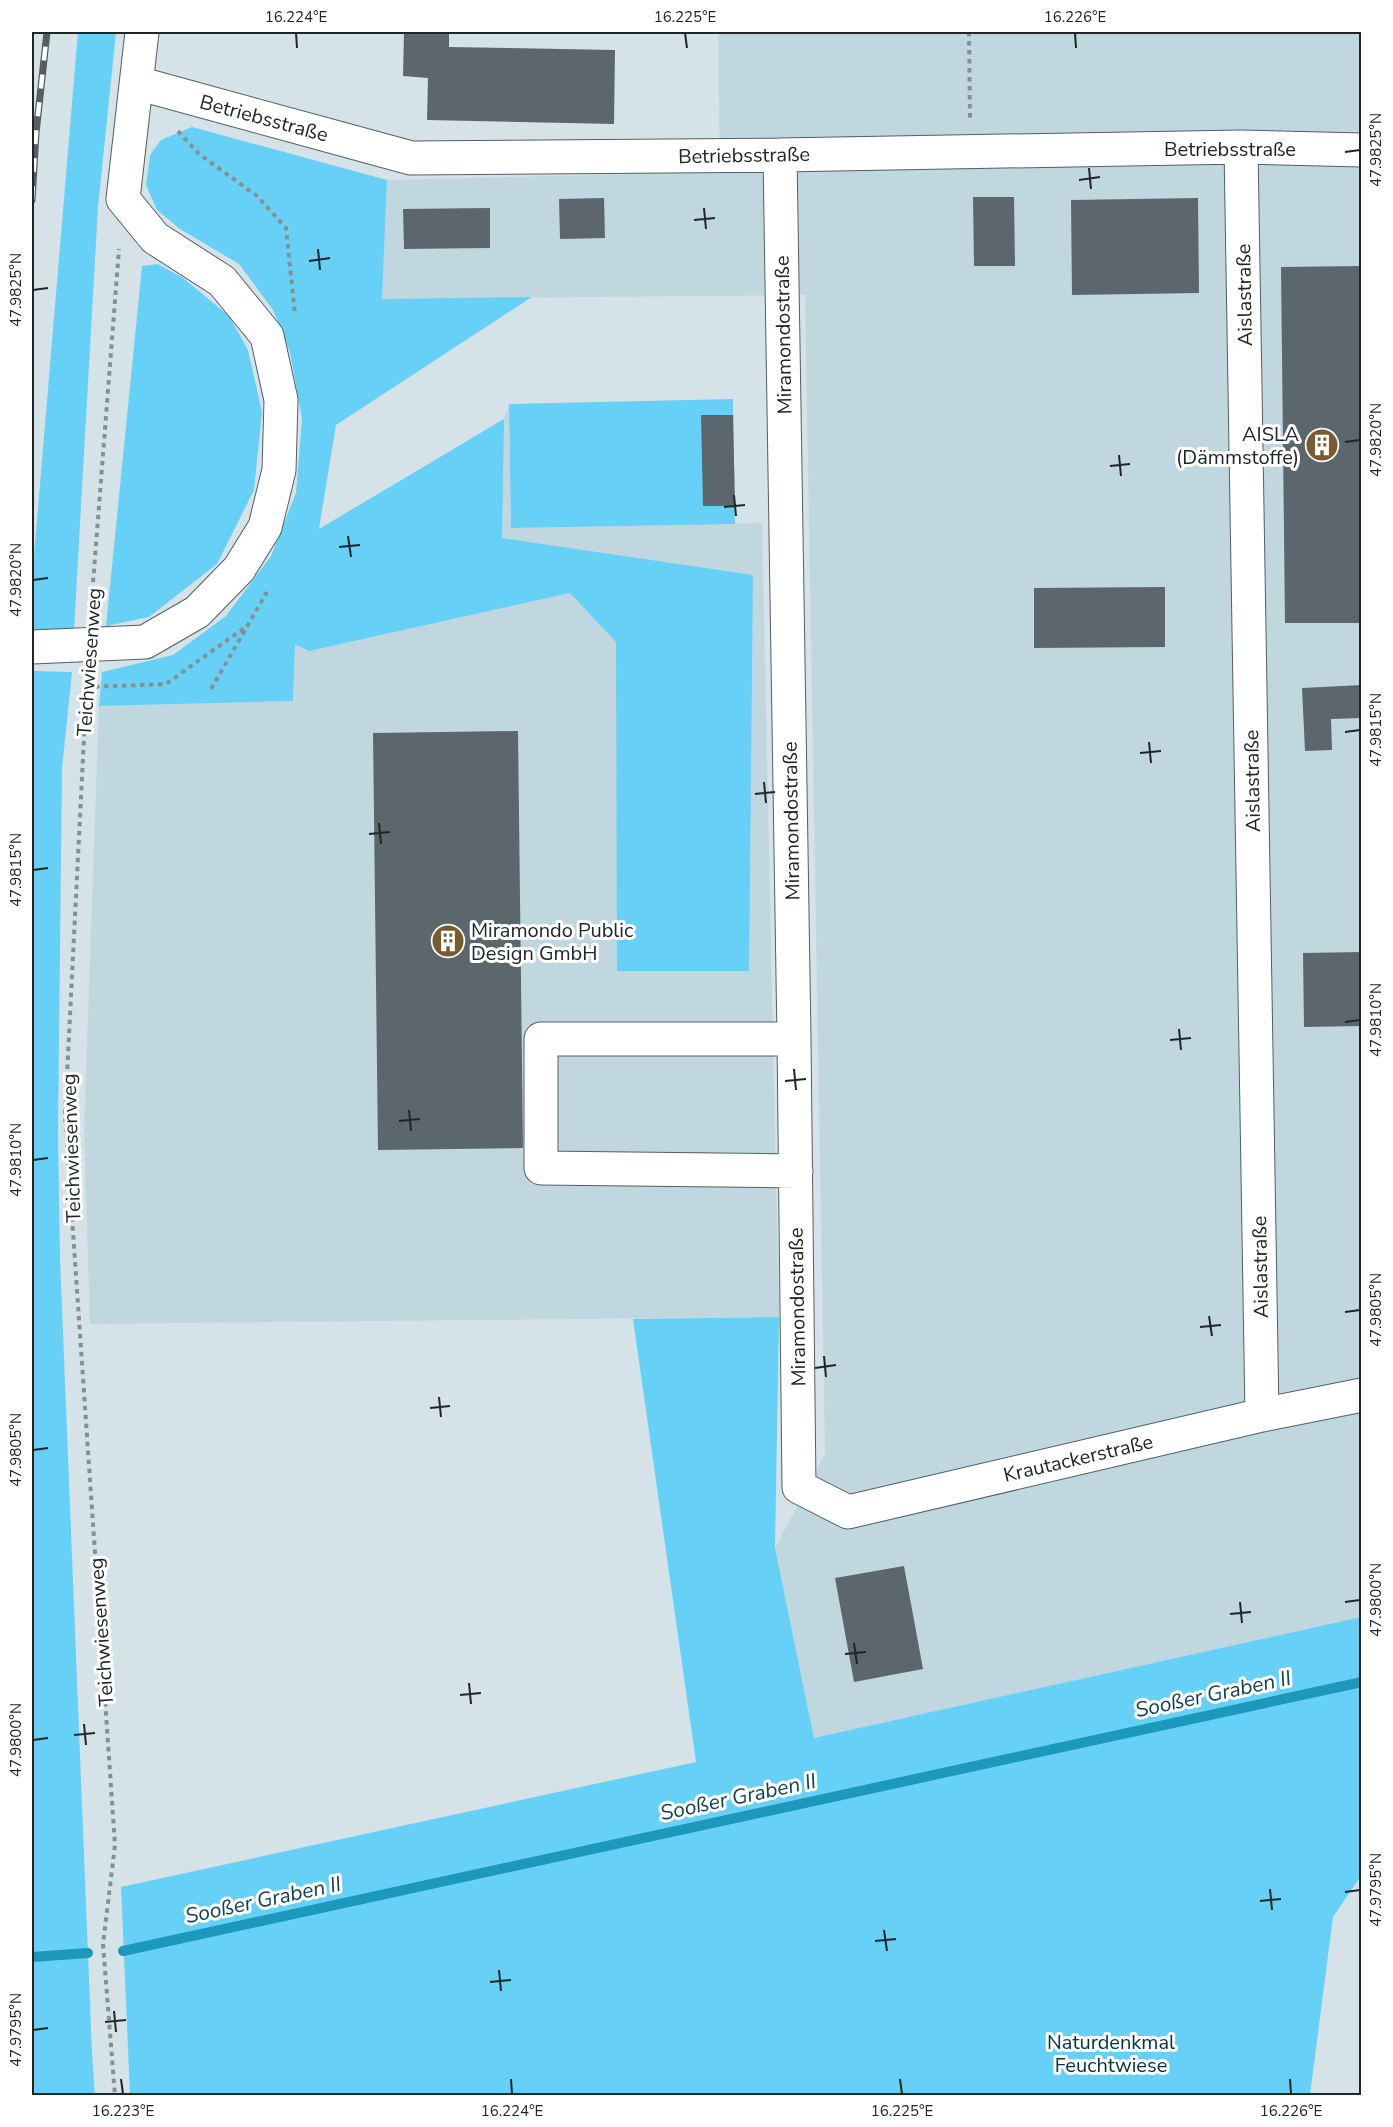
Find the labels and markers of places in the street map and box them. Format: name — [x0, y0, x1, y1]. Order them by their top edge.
place label: AISLA (Dämmstoffe) — [1176, 421, 1299, 471]
building icon: AISLA (Dämmstoffe) — [1304, 427, 1340, 463]
place label: Miramondo Public Design GmbH — [471, 917, 633, 967]
building icon: Miramondo Public Design GmbH — [430, 923, 466, 959]

